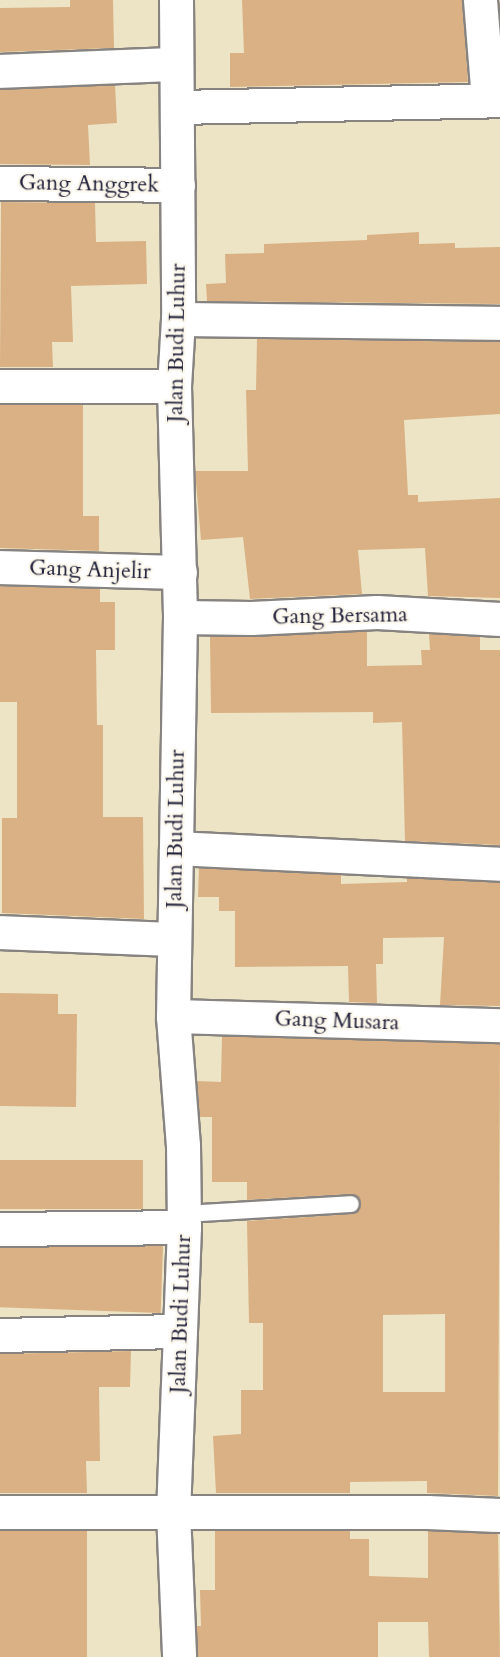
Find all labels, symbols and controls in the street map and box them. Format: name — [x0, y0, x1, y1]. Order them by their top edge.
street label: Gang Anggrek — [19, 170, 159, 198]
street label: Jalan Budi Luhur — [162, 263, 192, 423]
street label: Gang Anjelir — [29, 555, 151, 585]
street label: Gang Bersama — [272, 602, 408, 630]
street label: Jalan Budi Luhur — [161, 749, 191, 909]
street label: Gang Musara — [274, 1006, 400, 1036]
street label: Jalan Budi Luhur — [165, 1234, 197, 1394]

